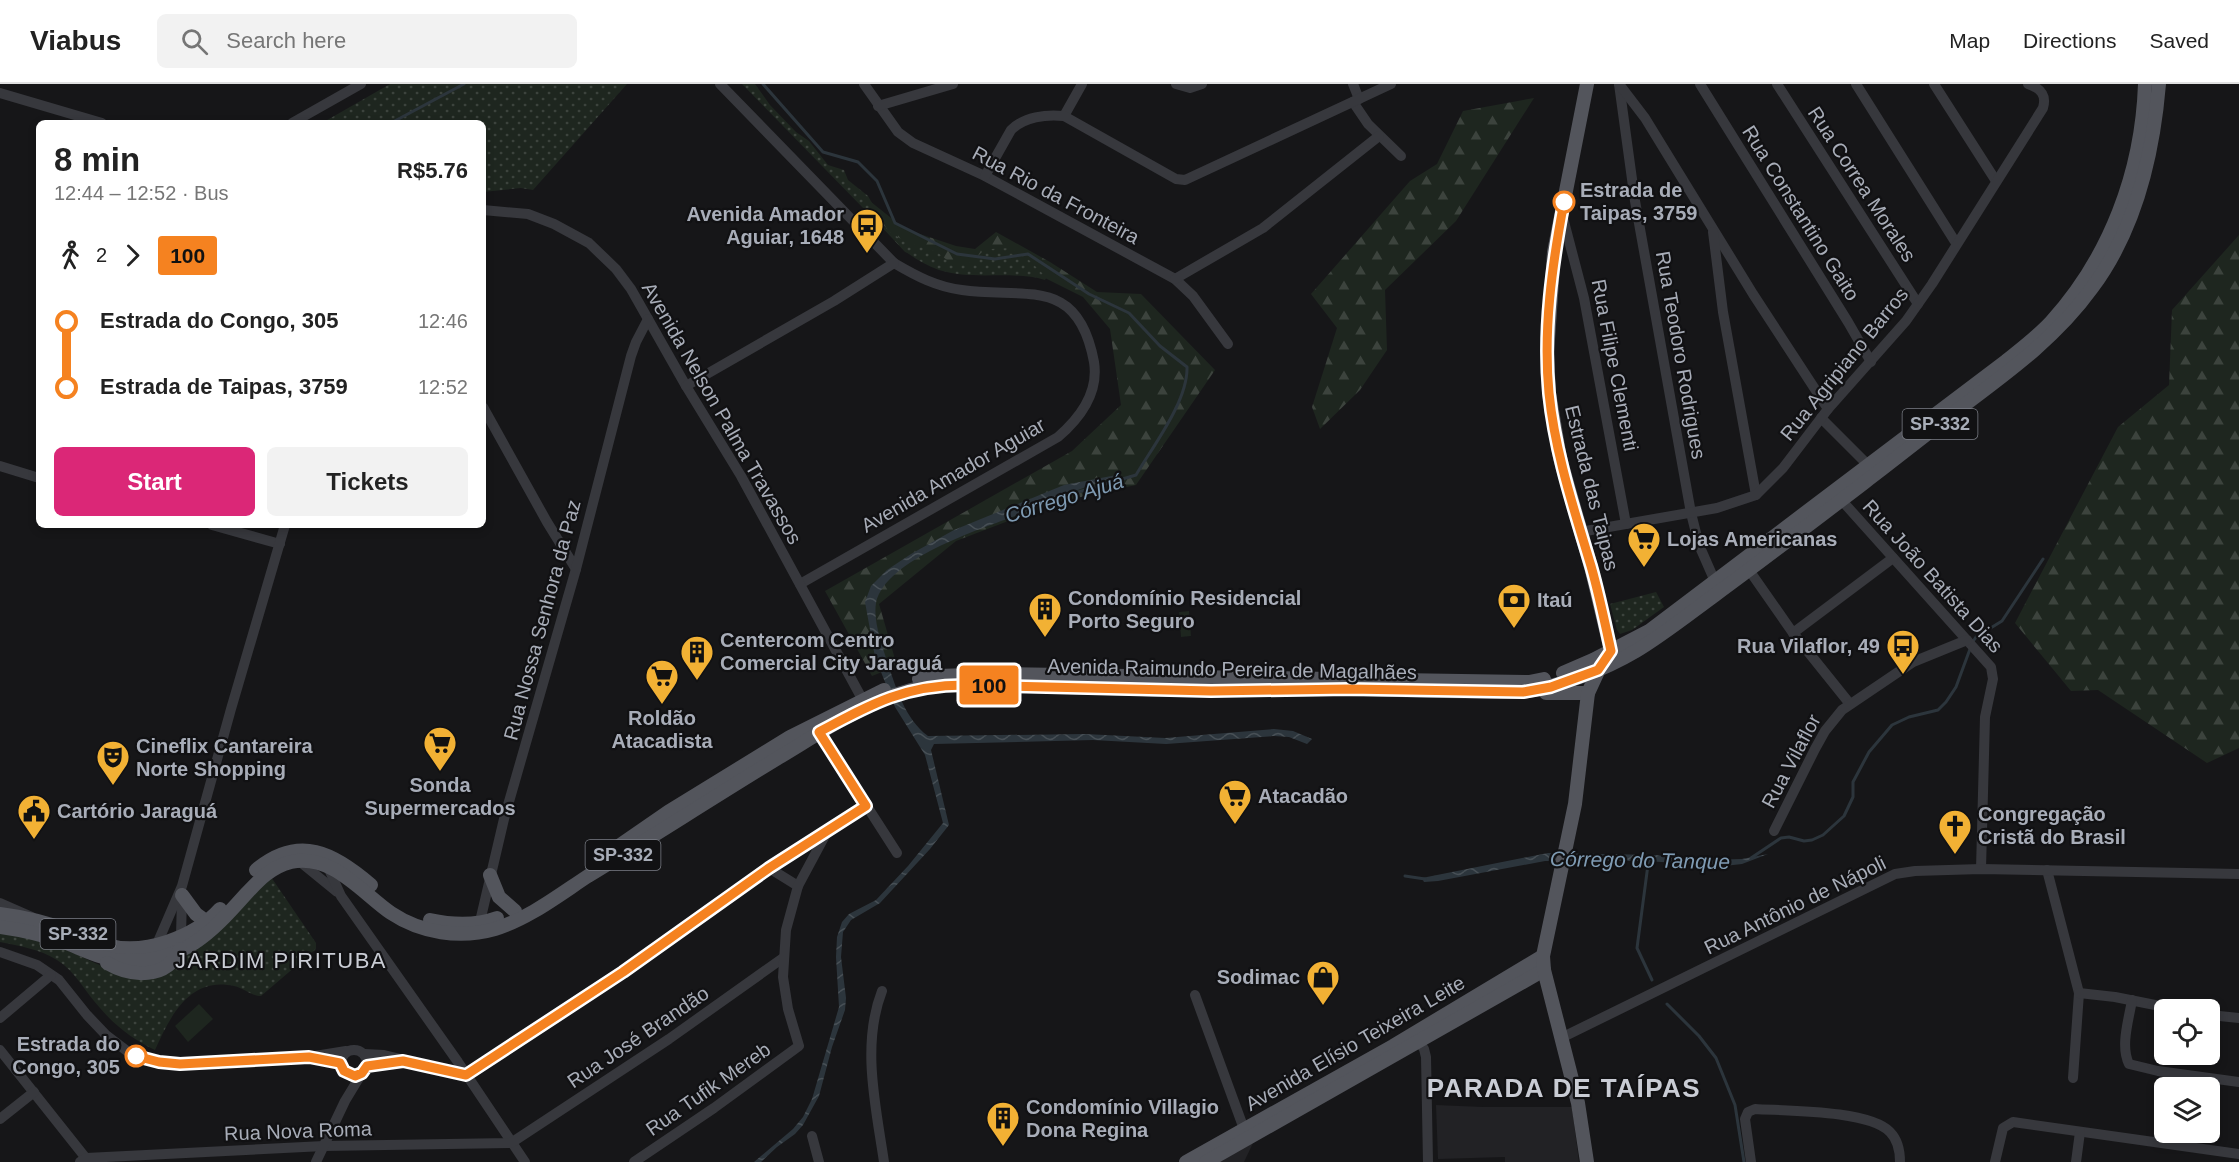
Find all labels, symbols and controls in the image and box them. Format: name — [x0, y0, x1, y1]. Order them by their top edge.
search box — [157, 14, 577, 68]
text: Viabus — [30, 25, 121, 56]
icon: search — [178, 25, 211, 58]
text: Search here — [226, 28, 346, 53]
text: Map — [1949, 29, 1990, 52]
text: Directions — [2023, 29, 2116, 52]
text: Saved — [2149, 29, 2209, 52]
street label: Rua Correa Morales — [1804, 102, 1920, 266]
street label: Rua Constantino Gaito — [1738, 121, 1864, 305]
text: 8 min — [54, 141, 140, 178]
street label: Rua Rio da Fronteira — [969, 142, 1144, 249]
text: R$5.76 — [397, 158, 468, 183]
place label: Estrada de Taipas, 3759 — [1580, 179, 1697, 224]
text: 12:44 – 12:52 · Bus — [54, 182, 229, 204]
marker: Estrada de Taipas, 3759 — [1553, 191, 1575, 213]
place label: Avenida Amador Aguiar, 1648 — [687, 203, 844, 248]
bus stop icon: Avenida Amador Aguiar, 1648 — [849, 207, 885, 254]
icon: walk — [54, 239, 87, 272]
icon: forward — [116, 239, 149, 272]
text: 2 — [96, 244, 107, 266]
text: 100 — [170, 244, 205, 267]
street label: Rua Teodoro Rodrigues — [1652, 249, 1710, 461]
street label: Rua Filipe Clementi — [1588, 277, 1642, 453]
street label: Avenida Nelson Palma Travassos — [638, 278, 806, 548]
street label: Rua Agripiano Barros — [1776, 283, 1912, 445]
text: Estrada do Congo, 305 — [100, 308, 338, 333]
text: 12:46 — [418, 310, 468, 332]
text: Estrada de Taipas, 3759 — [100, 374, 348, 399]
text: 12:52 — [418, 376, 468, 398]
street label: Estrada das Taipas — [1561, 403, 1623, 573]
road number: SP-332 — [1902, 409, 1978, 439]
street label: Avenida Amador Aguiar — [857, 413, 1049, 537]
button: Start — [54, 447, 255, 516]
button: Tickets — [267, 447, 468, 516]
water label: Córrego Ajuá — [1002, 469, 1126, 527]
street label: Rua João Batista Dias — [1859, 495, 2007, 657]
street label: Rua Nossa Senhora da Paz — [499, 497, 585, 743]
supermarket icon: Lojas Americanas — [1626, 521, 1662, 568]
place label: Lojas Americanas — [1667, 528, 1837, 550]
bank icon: Itaú — [1496, 582, 1532, 629]
place label: Condomínio Residencial Porto Seguro — [1068, 587, 1301, 632]
place label: Itaú — [1537, 589, 1573, 611]
building icon: Condomínio Residencial Porto Seguro — [1027, 591, 1063, 638]
bus stop icon: Rua Vilaflor, 49 — [1885, 628, 1921, 675]
place label: Centercom Centro Comercial City Jaraguá — [720, 629, 943, 674]
building icon: Centercom Centro Comercial City Jaraguá — [679, 634, 715, 681]
place label: Rua Vilaflor, 49 — [1737, 635, 1880, 657]
street label: Avenida Raimundo Pereira de Magalhães — [1047, 655, 1417, 683]
supermarket icon: Roldão Atacadista — [644, 658, 680, 705]
line badge: 100 — [954, 666, 1024, 704]
text: 100 — [971, 674, 1007, 697]
place label: Roldão Atacadista — [611, 707, 713, 752]
street label: Rua Vilaflor — [1757, 710, 1825, 812]
supermarket icon: Sonda Supermercados — [422, 725, 458, 772]
place label: Cineflix Cantareira Norte Shopping — [136, 735, 314, 780]
theatre icon: Cineflix Cantareira Norte Shopping — [95, 739, 131, 786]
place label: Sonda Supermercados — [364, 774, 516, 819]
supermarket icon: Atacadão — [1217, 778, 1253, 825]
place label: Atacadão — [1258, 785, 1348, 807]
public building icon: Cartório Jaraguá — [16, 793, 52, 840]
place label: Cartório Jaraguá — [57, 800, 218, 822]
place label: Congregação Cristã do Brasil — [1978, 803, 2126, 848]
church icon: Congregação Cristã do Brasil — [1937, 808, 1973, 855]
road number: SP-332 — [586, 840, 660, 870]
water label: Córrego do Tanque — [1550, 847, 1730, 873]
street label: Rua Antônio de Nápoli — [1701, 851, 1889, 959]
road number: SP-332 — [40, 919, 116, 949]
district label: JARDIM PIRITUBA — [175, 948, 387, 973]
shop icon: Sodimac — [1305, 959, 1341, 1006]
place label: Sodimac — [1217, 966, 1300, 988]
street label: Avenida Elísio Teixeira Leite — [1241, 971, 1469, 1115]
street label: Rua José Brandão — [563, 982, 713, 1092]
map controls — [2154, 999, 2220, 1143]
button: locate — [2154, 999, 2220, 1065]
place label: Estrada do Congo, 305 — [12, 1033, 120, 1078]
street label: Rua Tufik Mereb — [642, 1038, 774, 1140]
marker: Estrada do Congo, 305 — [125, 1045, 147, 1067]
district label: PARADA DE TAÍPAS — [1427, 1073, 1701, 1103]
button: layers — [2154, 1077, 2220, 1143]
place label: Condomínio Villagio Dona Regina — [1026, 1096, 1219, 1141]
building icon: Condomínio Villagio Dona Regina — [985, 1100, 1021, 1147]
street label: Rua Nova Roma — [224, 1117, 373, 1145]

